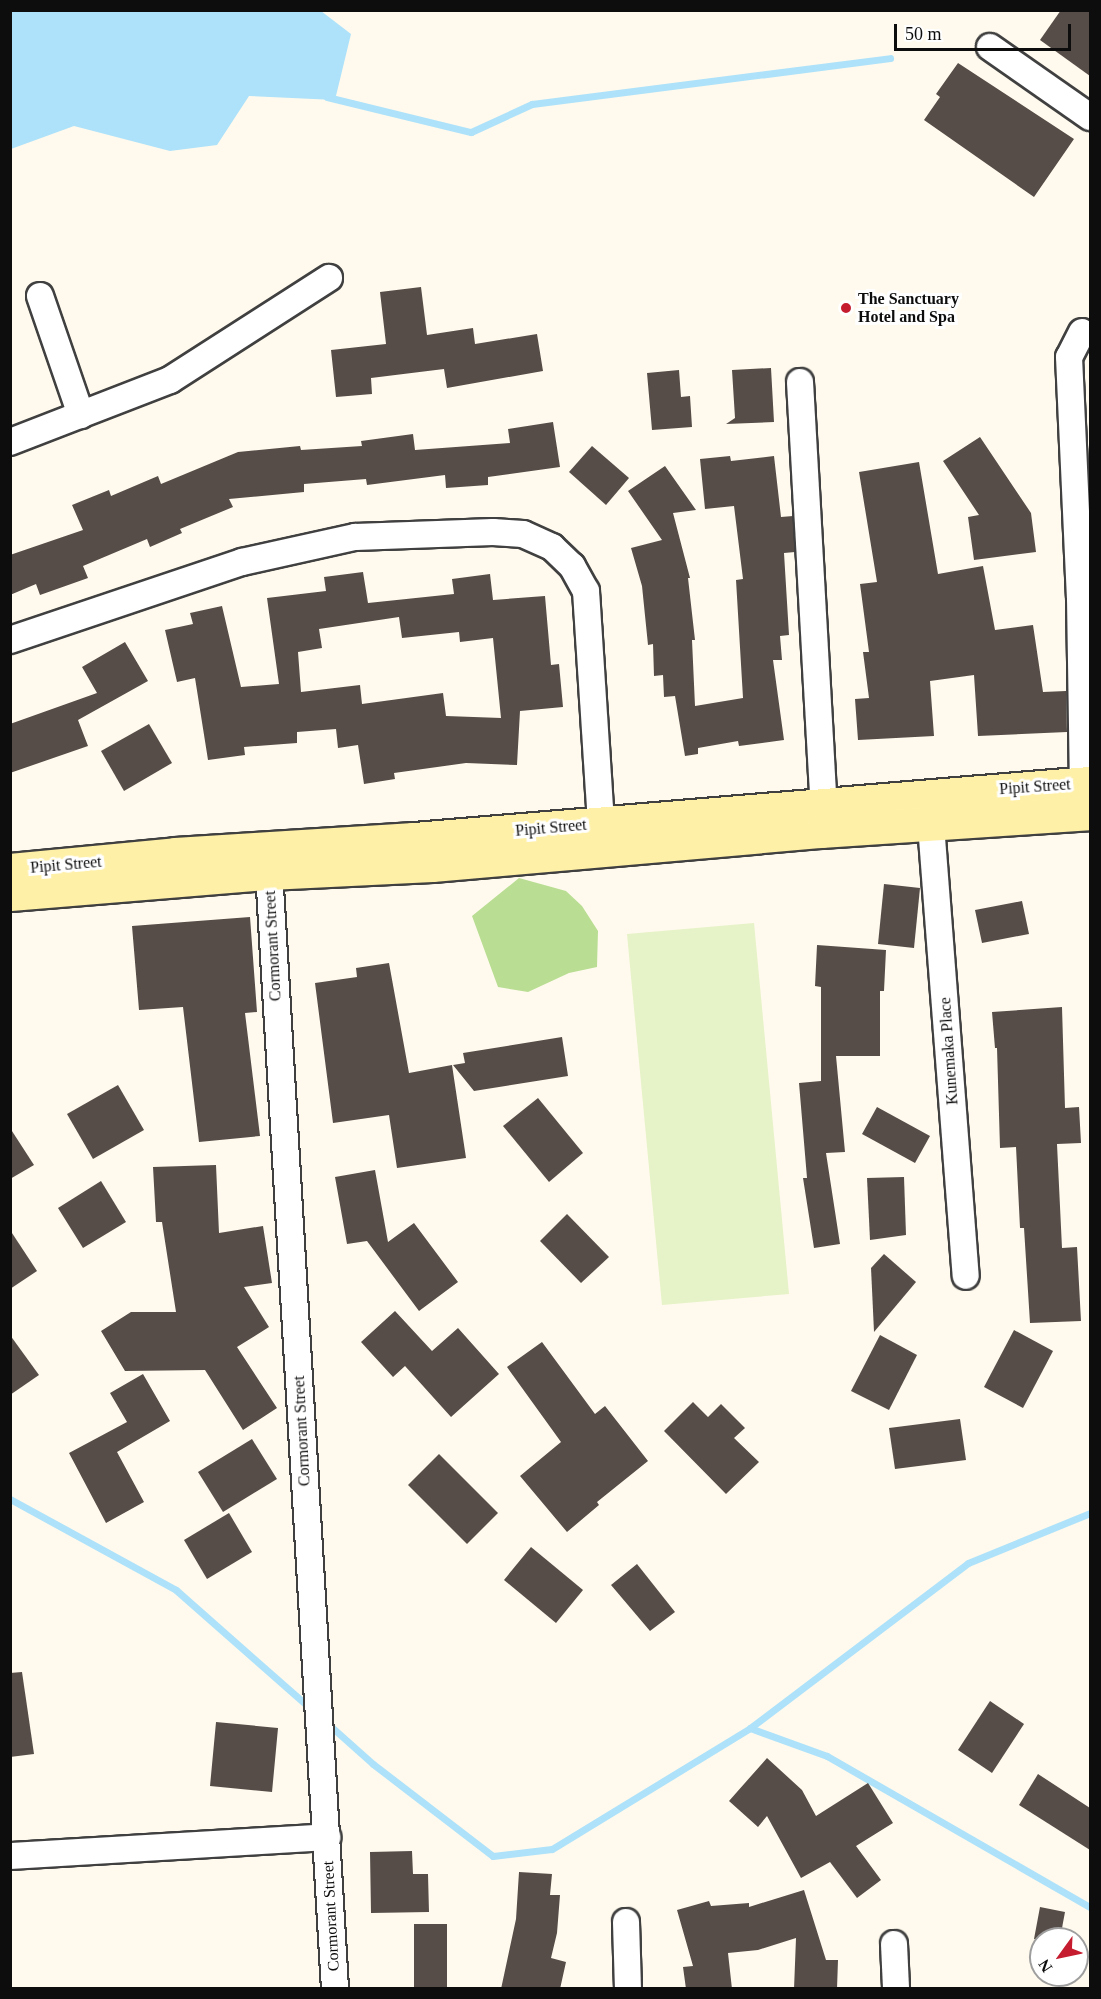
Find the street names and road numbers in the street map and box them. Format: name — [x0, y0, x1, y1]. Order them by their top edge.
street label: Pipit Street — [999, 775, 1071, 799]
street label: Pipit Street — [515, 815, 587, 841]
street label: Pipit Street — [30, 852, 102, 878]
street label: Cormorant Street — [261, 890, 285, 1002]
street label: Kunemaka Place — [936, 996, 962, 1106]
street label: Cormorant Street — [290, 1375, 314, 1487]
street label: Cormorant Street — [319, 1860, 343, 1972]

